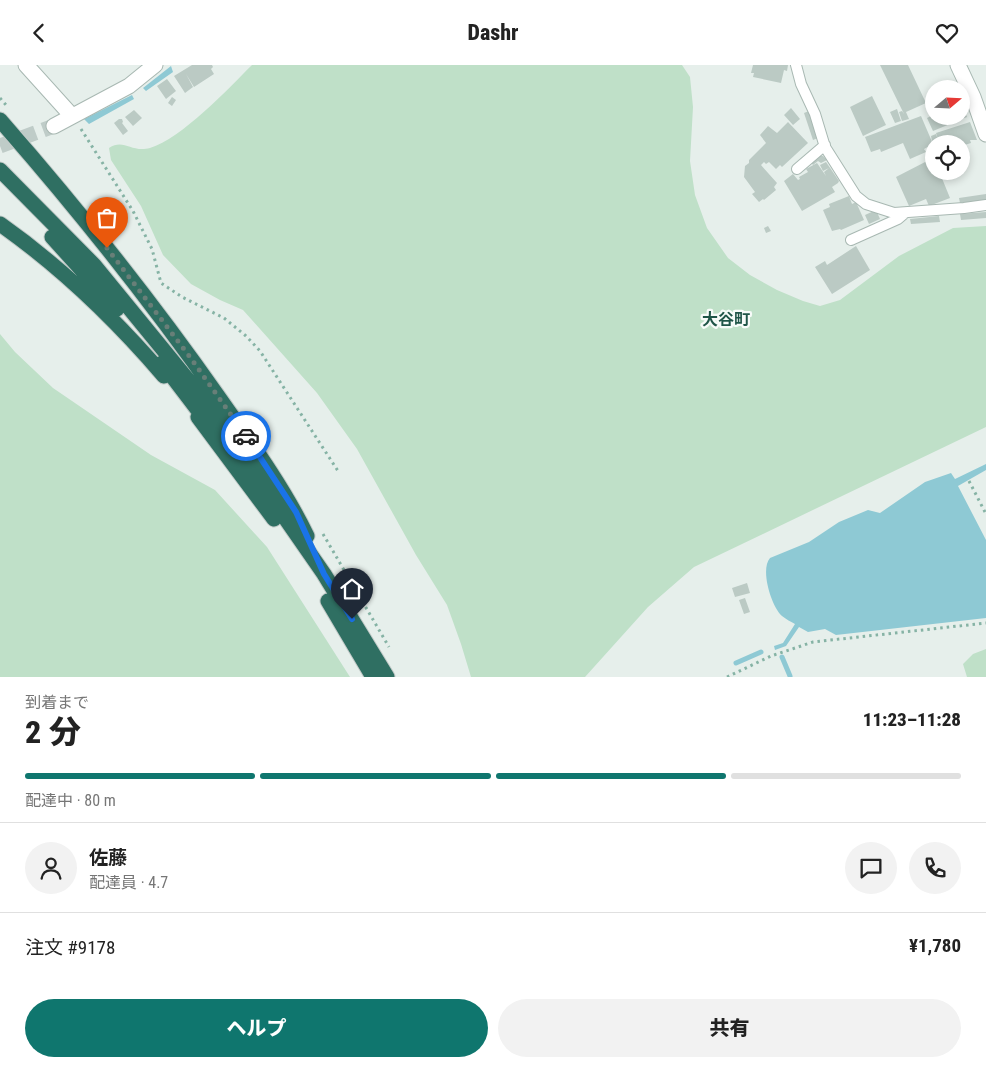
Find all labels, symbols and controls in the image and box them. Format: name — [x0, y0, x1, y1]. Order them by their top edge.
icon: back — [25, 19, 53, 47]
icon: heart — [933, 19, 961, 47]
text: Dashr — [468, 20, 519, 45]
north arrow — [925, 80, 970, 125]
map controls — [925, 80, 970, 180]
button: locate — [925, 135, 970, 180]
pin — [86, 197, 128, 248]
icon: bag — [93, 204, 121, 232]
district label: 大谷町 — [702, 310, 750, 329]
courier — [221, 411, 271, 461]
icon: car — [232, 422, 260, 450]
pin — [331, 568, 373, 619]
icon: home — [338, 575, 366, 603]
text: 到着まで — [25, 693, 89, 712]
text: 11:23–11:28 — [863, 708, 961, 731]
text: 2 分 — [25, 713, 81, 751]
text: 配達中 · 80 m — [25, 791, 116, 810]
button: person — [25, 842, 77, 894]
button: chat — [845, 842, 897, 894]
button: phone — [909, 842, 961, 894]
text: 佐藤 — [89, 846, 127, 869]
text: 配達員 · 4.7 — [89, 873, 168, 892]
text: ¥1,780 — [909, 934, 961, 957]
text: 注文 #9178 — [25, 936, 115, 959]
button: ヘルプ — [25, 999, 488, 1057]
button: 共有 — [498, 999, 961, 1057]

